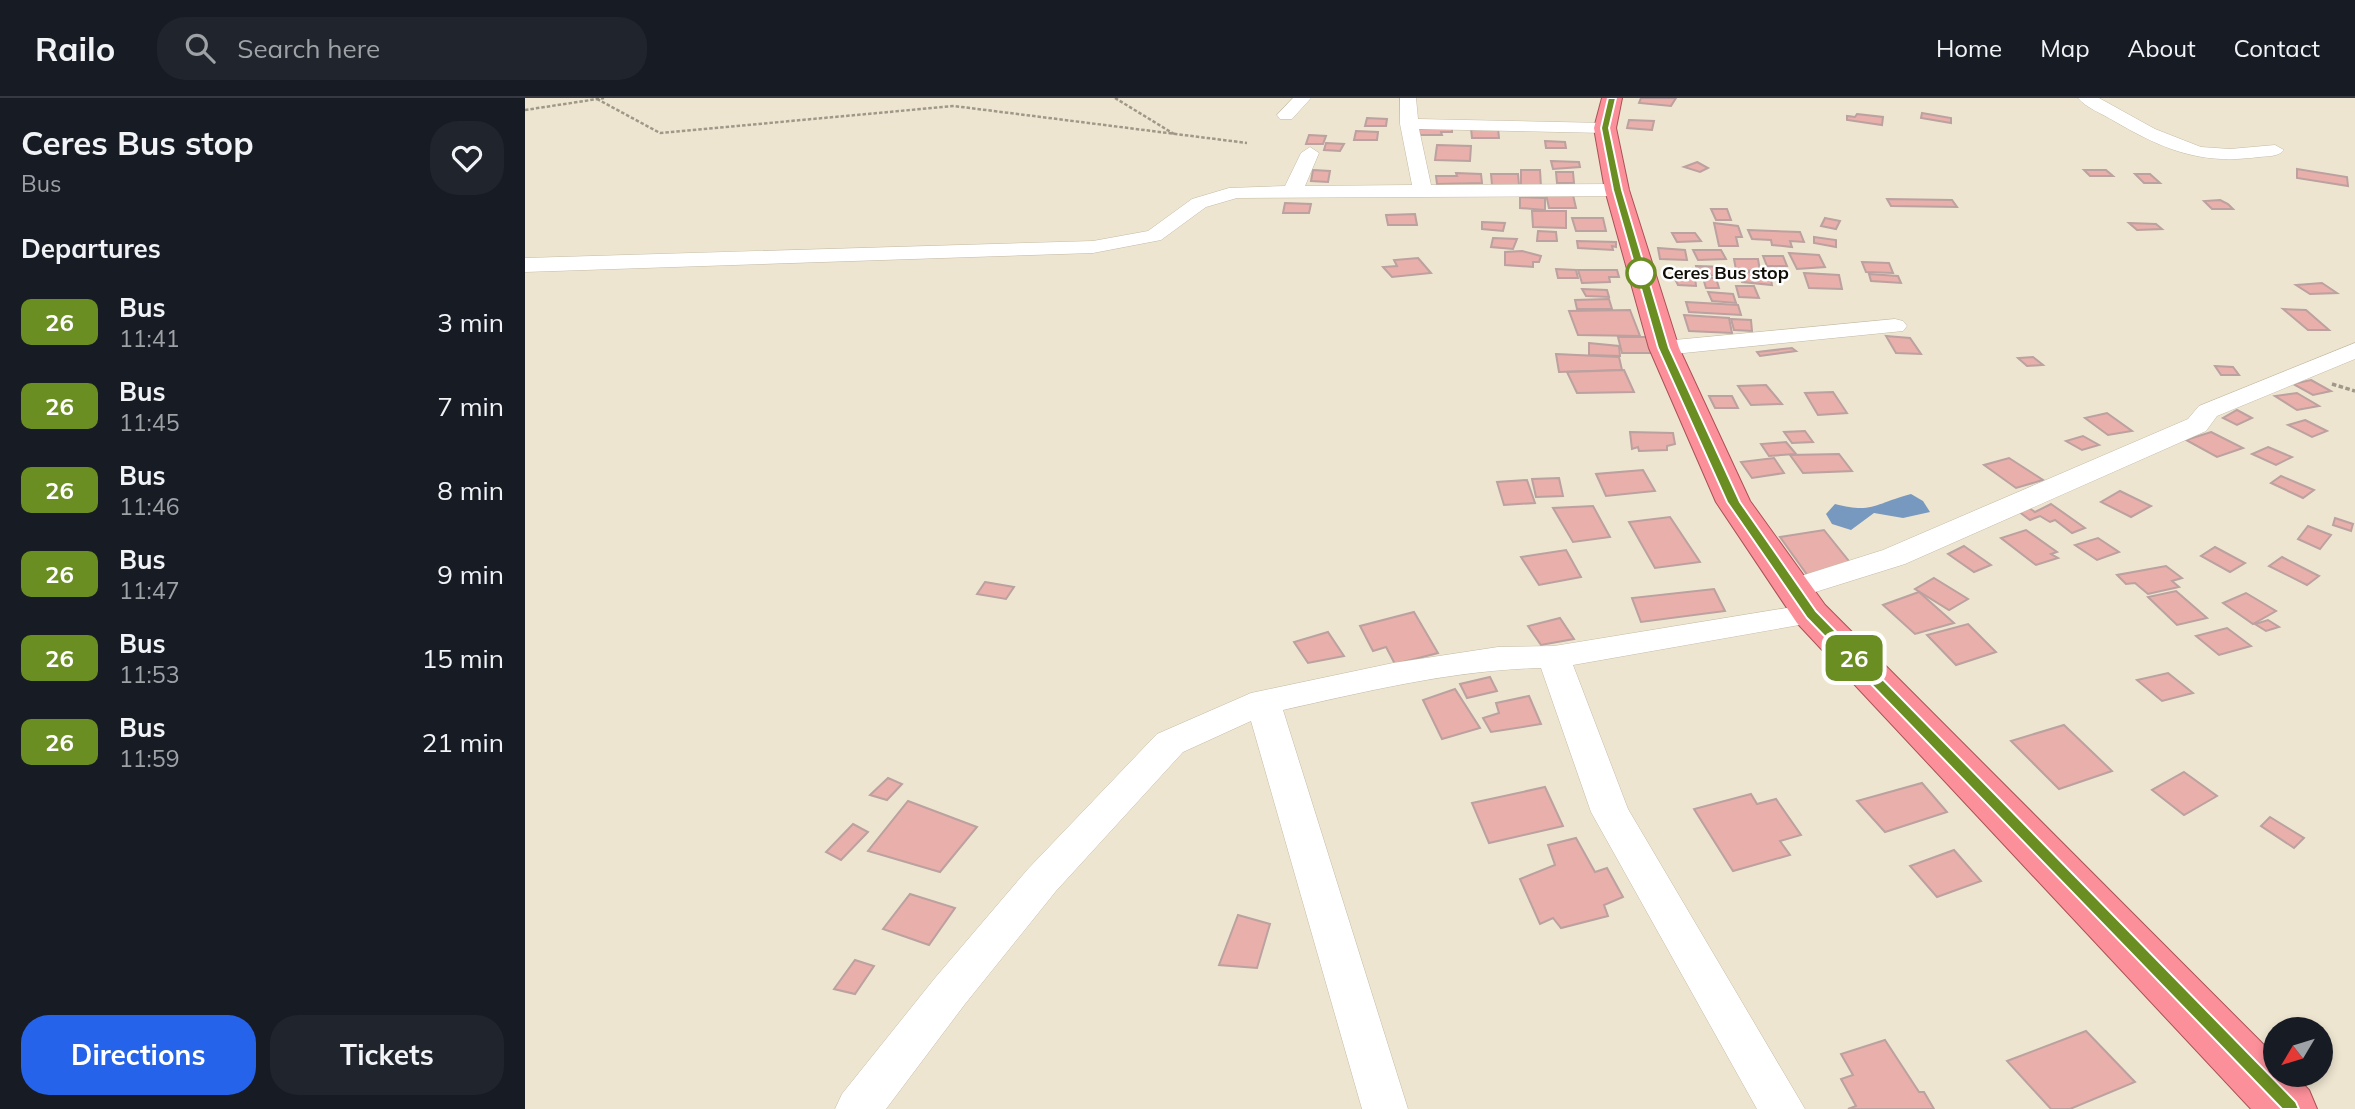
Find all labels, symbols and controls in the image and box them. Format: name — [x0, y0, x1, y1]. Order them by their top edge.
search box — [157, 17, 647, 80]
text: Railo — [35, 28, 115, 69]
icon: search — [181, 29, 219, 67]
text: Search here — [237, 32, 380, 65]
text: Home — [1936, 33, 2002, 63]
text: Map — [2040, 33, 2090, 63]
text: About — [2128, 33, 2196, 63]
text: Contact — [2234, 33, 2320, 63]
button: heart — [430, 121, 504, 195]
text: Ceres Bus stop — [21, 122, 254, 163]
text: Bus — [21, 169, 61, 198]
text: Departures — [21, 232, 161, 265]
marker: Ceres Bus stop — [1626, 258, 1656, 288]
place label: Ceres Bus stop — [1662, 261, 1789, 284]
text: Bus — [119, 291, 165, 324]
text: 3 min — [437, 306, 504, 339]
text: 26 — [45, 307, 74, 337]
text: 11:41 — [119, 324, 179, 353]
text: Bus — [119, 375, 165, 408]
text: 7 min — [437, 390, 504, 423]
text: 26 — [45, 391, 74, 421]
text: 11:45 — [119, 408, 179, 437]
text: Bus — [119, 459, 165, 492]
text: 8 min — [437, 474, 504, 507]
text: 26 — [45, 475, 74, 505]
text: 11:46 — [119, 492, 179, 521]
text: Bus — [119, 543, 165, 576]
text: 9 min — [437, 558, 504, 591]
text: 26 — [45, 559, 74, 589]
text: 11:47 — [119, 576, 179, 605]
text: Bus — [119, 627, 165, 660]
line badge: 26 — [1823, 635, 1885, 681]
text: 15 min — [422, 642, 504, 675]
text: 26 — [45, 643, 74, 673]
text: 26 — [1840, 643, 1868, 673]
text: 11:53 — [119, 660, 179, 689]
text: Bus — [119, 711, 165, 744]
text: 21 min — [422, 726, 504, 759]
text: 26 — [45, 727, 74, 757]
text: 11:59 — [119, 744, 179, 773]
button: Directions — [21, 1015, 256, 1095]
button: Tickets — [270, 1015, 504, 1095]
north arrow — [2263, 1017, 2333, 1087]
map controls — [2263, 1017, 2333, 1087]

